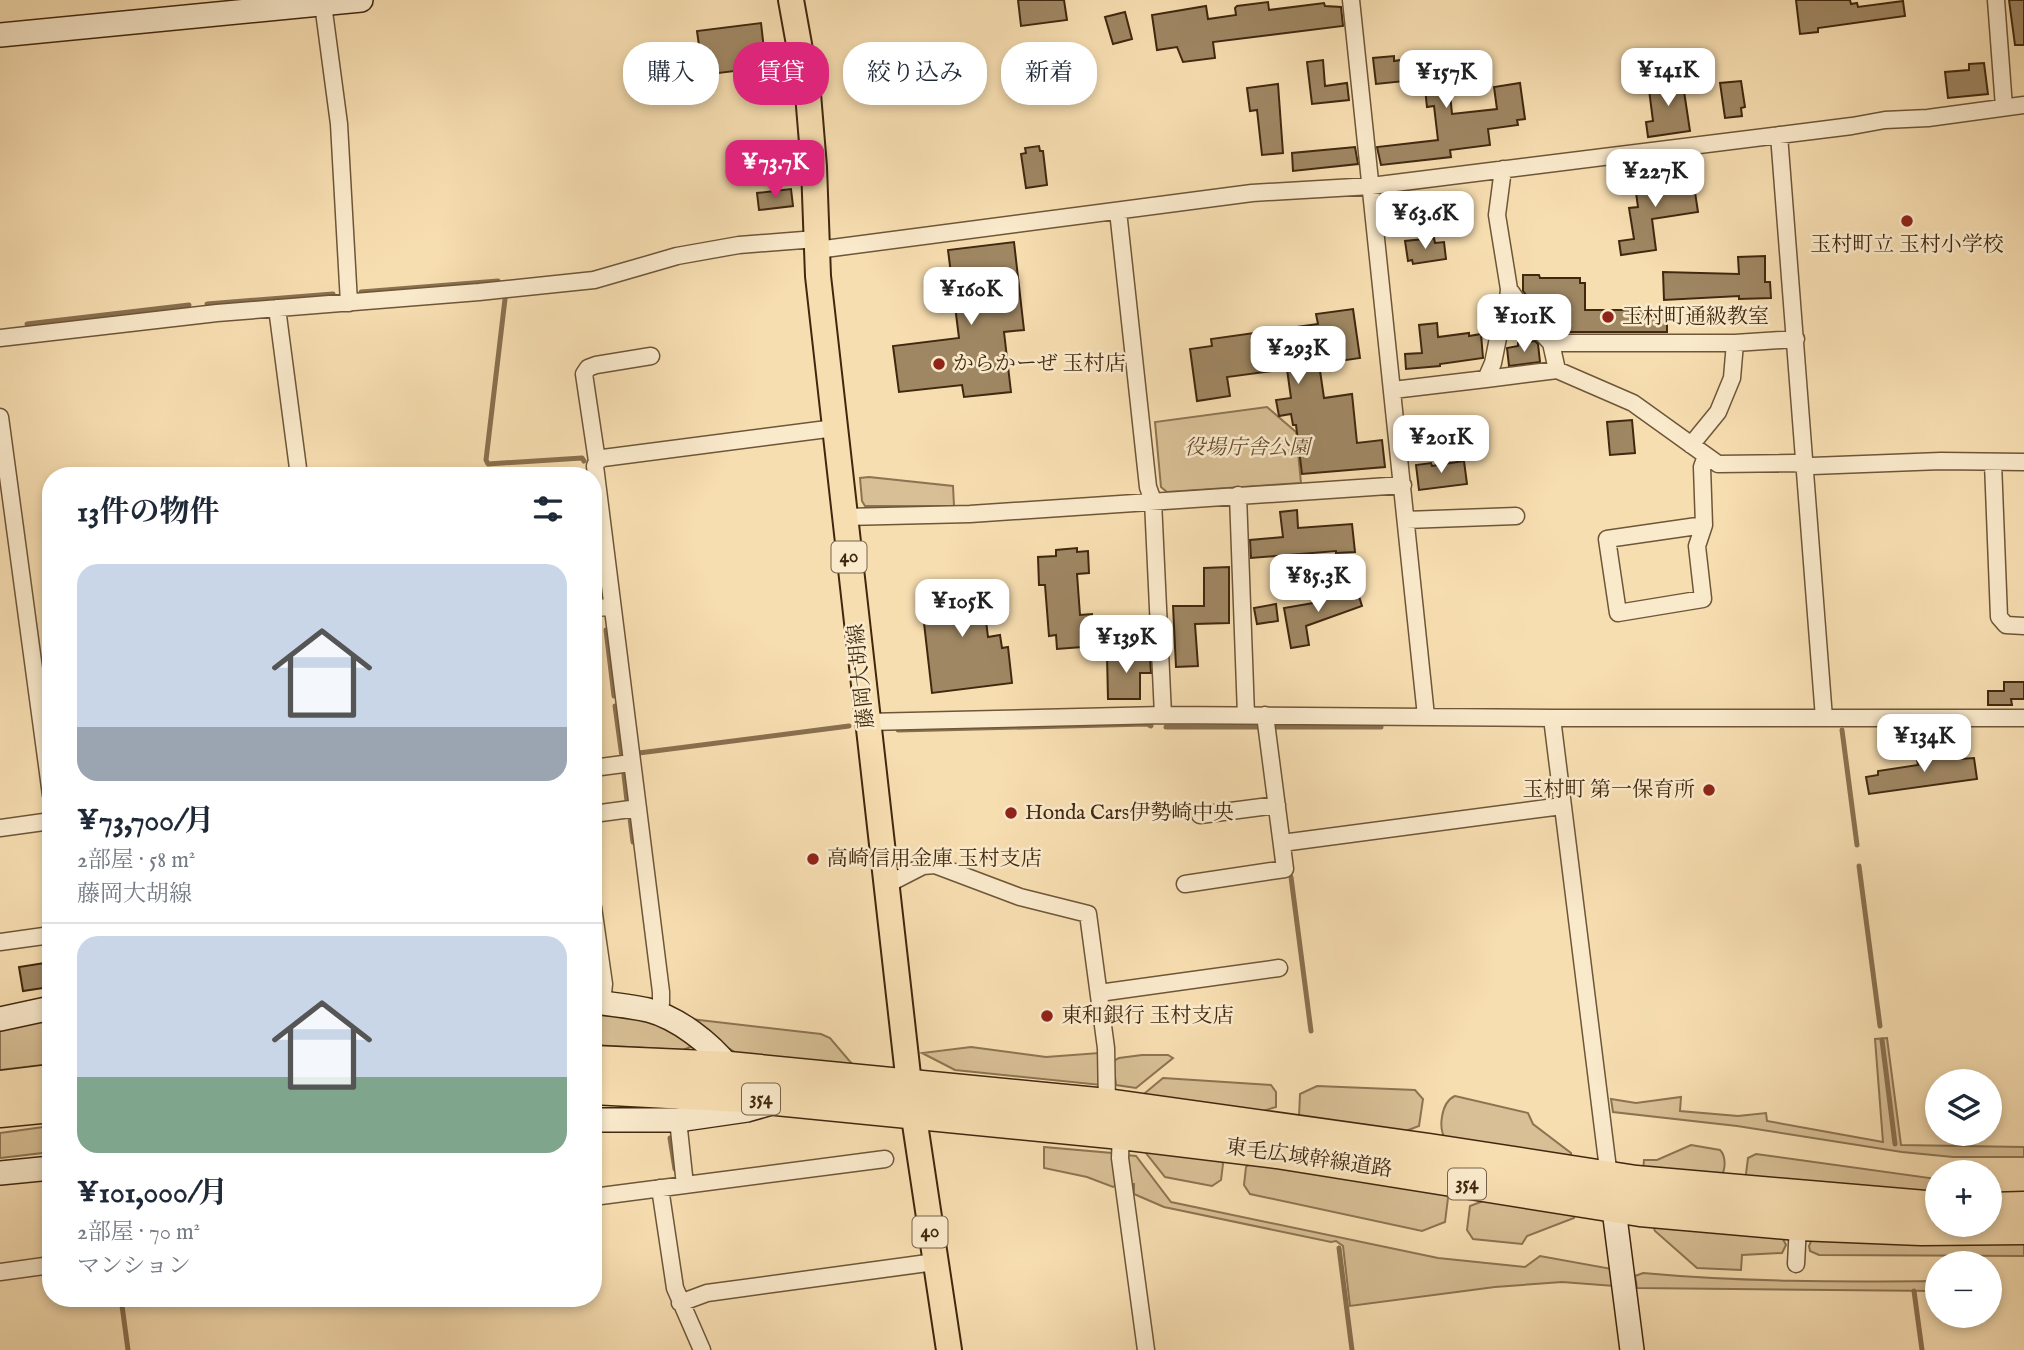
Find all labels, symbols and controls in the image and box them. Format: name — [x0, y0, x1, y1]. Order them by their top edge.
chip: 購入 — [623, 42, 719, 105]
chip: 賃貸 — [733, 42, 829, 105]
chip: 絞り込み — [843, 42, 987, 105]
chip: 新着 — [1001, 42, 1097, 105]
pin: ¥141K — [1619, 48, 1717, 108]
pin: ¥157K — [1397, 50, 1495, 110]
text: ¥141K — [1637, 56, 1699, 85]
text: ¥157K — [1415, 58, 1477, 87]
pin: ¥73.7K — [718, 140, 832, 200]
text: ¥73.7K — [741, 148, 809, 177]
pin: ¥227K — [1606, 150, 1704, 209]
text: ¥227K — [1622, 157, 1688, 186]
pin: ¥63.6K — [1368, 191, 1482, 251]
text: ¥63.6K — [1392, 199, 1458, 228]
marker: 玉村町立 玉村小学校 — [1899, 213, 1915, 229]
place label: 玉村町立 玉村小学校 — [1810, 232, 2004, 259]
pin: ¥160K — [922, 268, 1020, 327]
text: ¥160K — [940, 275, 1002, 304]
pin: ¥101K — [1475, 294, 1573, 354]
text: ¥101K — [1493, 302, 1555, 331]
place label: 玉村町通級教室 — [1622, 304, 1769, 331]
marker: 玉村町通級教室 — [1600, 309, 1616, 325]
pin: ¥293K — [1249, 326, 1347, 386]
text: ¥293K — [1267, 334, 1329, 363]
place label: からかーぜ 玉村店 — [953, 351, 1126, 378]
marker: からかーぜ 玉村店 — [931, 356, 947, 372]
pin: ¥201K — [1392, 416, 1490, 475]
text: ¥201K — [1409, 423, 1473, 452]
park label: 役場庁舎公園 — [1184, 435, 1313, 462]
icon: filters — [529, 490, 567, 528]
text: 13件の物件 — [77, 494, 219, 532]
road number: 40 — [832, 542, 866, 572]
pin: ¥85.3K — [1261, 554, 1375, 614]
text: ¥85.3K — [1286, 562, 1350, 591]
pin: ¥105K — [913, 580, 1011, 639]
text: ¥105K — [931, 587, 993, 616]
icon: home — [259, 610, 385, 736]
pin: ¥139K — [1077, 616, 1175, 675]
street label: 藤岡大胡線 — [843, 622, 881, 730]
text: ¥139K — [1096, 623, 1156, 652]
pin: ¥134K — [1875, 714, 1973, 774]
text: ¥134K — [1893, 722, 1955, 751]
place label: 玉村町 第一保育所 — [1522, 777, 1695, 804]
marker: 玉村町 第一保育所 — [1701, 782, 1717, 798]
place label: Honda Cars伊勢崎中央 — [1025, 800, 1234, 827]
text: ¥73,700/月 — [77, 803, 214, 841]
marker: Honda Cars伊勢崎中央 — [1003, 805, 1019, 821]
text: 2部屋 · 58 m² — [77, 846, 195, 875]
place label: 高崎信用金庫 玉村支店 — [827, 846, 1042, 873]
marker: 高崎信用金庫 玉村支店 — [805, 851, 821, 867]
text: 藤岡大胡線 — [77, 880, 192, 909]
icon: home — [259, 982, 385, 1108]
place label: 東和銀行 玉村支店 — [1061, 1003, 1234, 1030]
marker: 東和銀行 玉村支店 — [1039, 1008, 1055, 1024]
map controls — [1925, 1069, 2002, 1328]
button: layers — [1925, 1069, 2002, 1146]
road number: 354 — [742, 1084, 780, 1114]
street label: 東毛広域幹線道路 — [1224, 1134, 1394, 1184]
button: + — [1925, 1160, 2002, 1237]
road number: 354 — [1448, 1168, 1486, 1200]
text: ¥101,000/月 — [77, 1175, 228, 1213]
road number: 40 — [912, 1216, 948, 1248]
text: 2部屋 · 70 m² — [77, 1218, 200, 1247]
button: − — [1925, 1251, 2002, 1328]
text: マンション — [77, 1252, 191, 1281]

